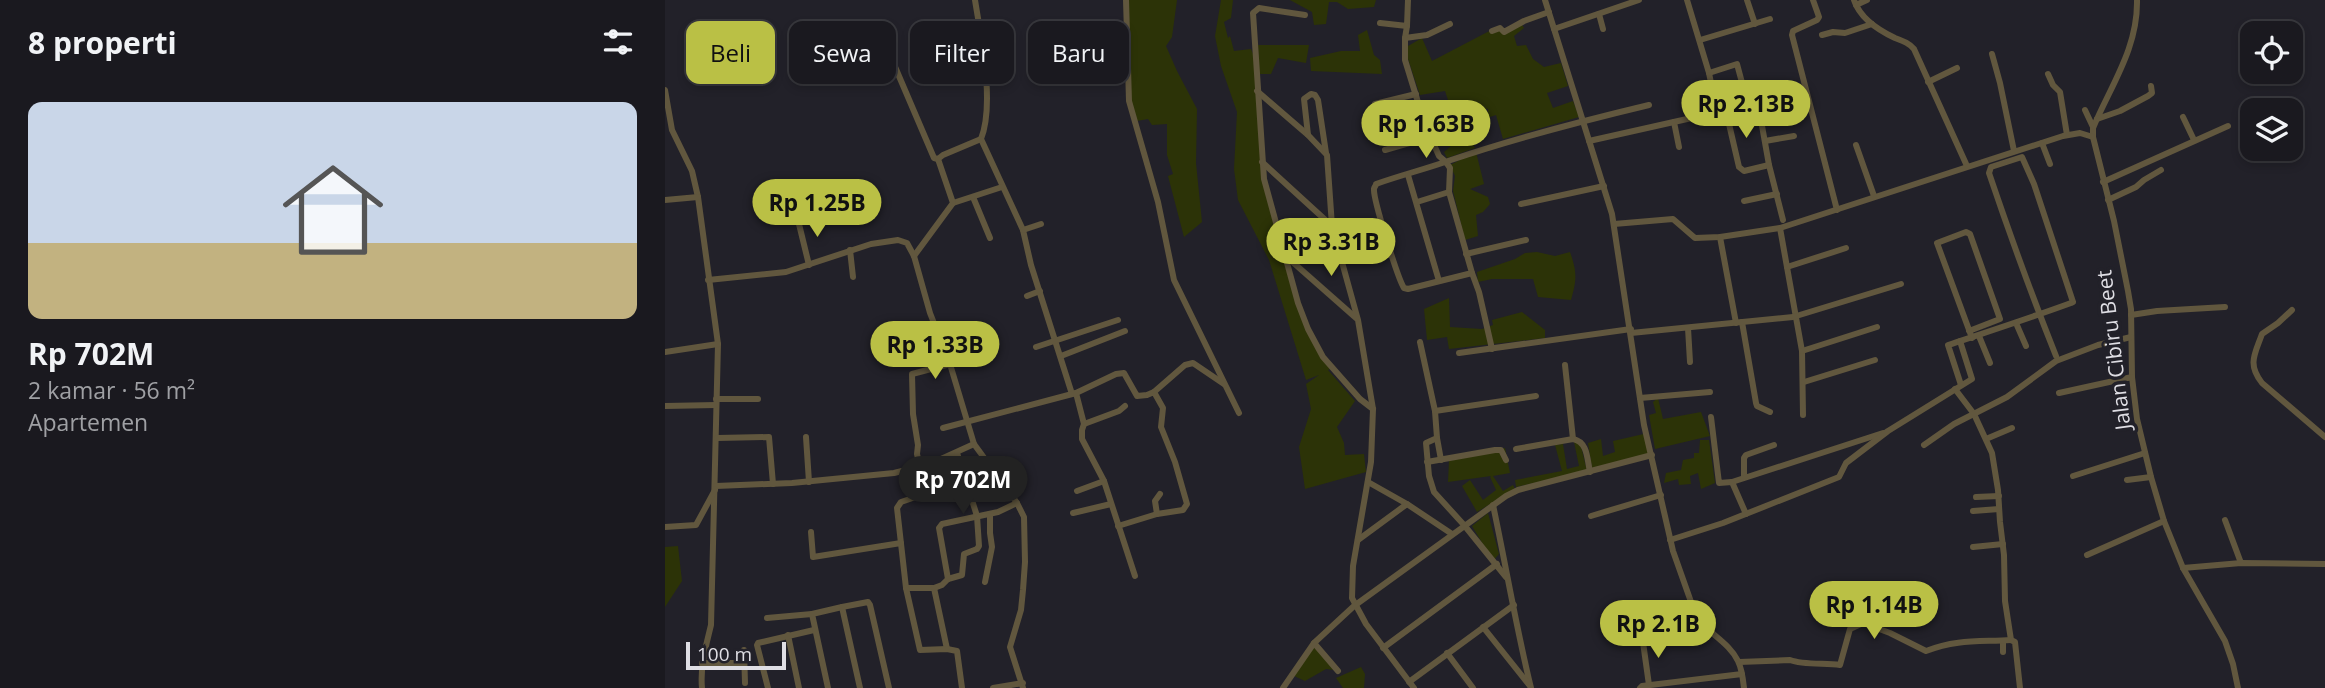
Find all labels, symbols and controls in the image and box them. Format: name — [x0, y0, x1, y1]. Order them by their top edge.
chip: Beli — [686, 21, 775, 84]
chip: Sewa — [789, 21, 896, 84]
chip: Filter — [910, 21, 1014, 84]
chip: Baru — [1028, 21, 1129, 84]
map controls — [2240, 21, 2303, 161]
button: locate — [2240, 21, 2303, 84]
text: 8 properti — [28, 22, 177, 63]
icon: filters — [599, 23, 637, 61]
pin: Rp 2.13B — [1674, 80, 1818, 140]
text: Rp 2.13B — [1697, 87, 1795, 119]
button: layers — [2240, 98, 2303, 161]
pin: Rp 1.63B — [1354, 100, 1498, 160]
text: Rp 1.63B — [1377, 107, 1475, 139]
icon: home — [270, 147, 396, 273]
pin: Rp 1.25B — [745, 180, 889, 239]
text: Rp 1.25B — [768, 186, 866, 218]
pin: Rp 3.31B — [1259, 218, 1403, 278]
text: Rp 3.31B — [1282, 225, 1380, 257]
street label: Jalan Cibiru Beet — [2089, 269, 2137, 434]
pin: Rp 1.33B — [863, 322, 1007, 381]
text: Rp 1.33B — [886, 328, 984, 360]
text: Rp 702M — [28, 333, 154, 374]
text: 2 kamar · 56 m² — [28, 374, 195, 406]
text: Apartemen — [28, 406, 148, 438]
pin: Rp 702M — [898, 456, 1028, 516]
text: Rp 702M — [915, 463, 1011, 495]
pin: Rp 1.14B — [1802, 582, 1946, 641]
text: Rp 1.14B — [1825, 588, 1923, 620]
pin: Rp 2.1B — [1593, 600, 1723, 660]
text: Rp 2.1B — [1616, 607, 1700, 639]
scale bar — [686, 639, 786, 671]
text: 100 m — [697, 641, 752, 667]

